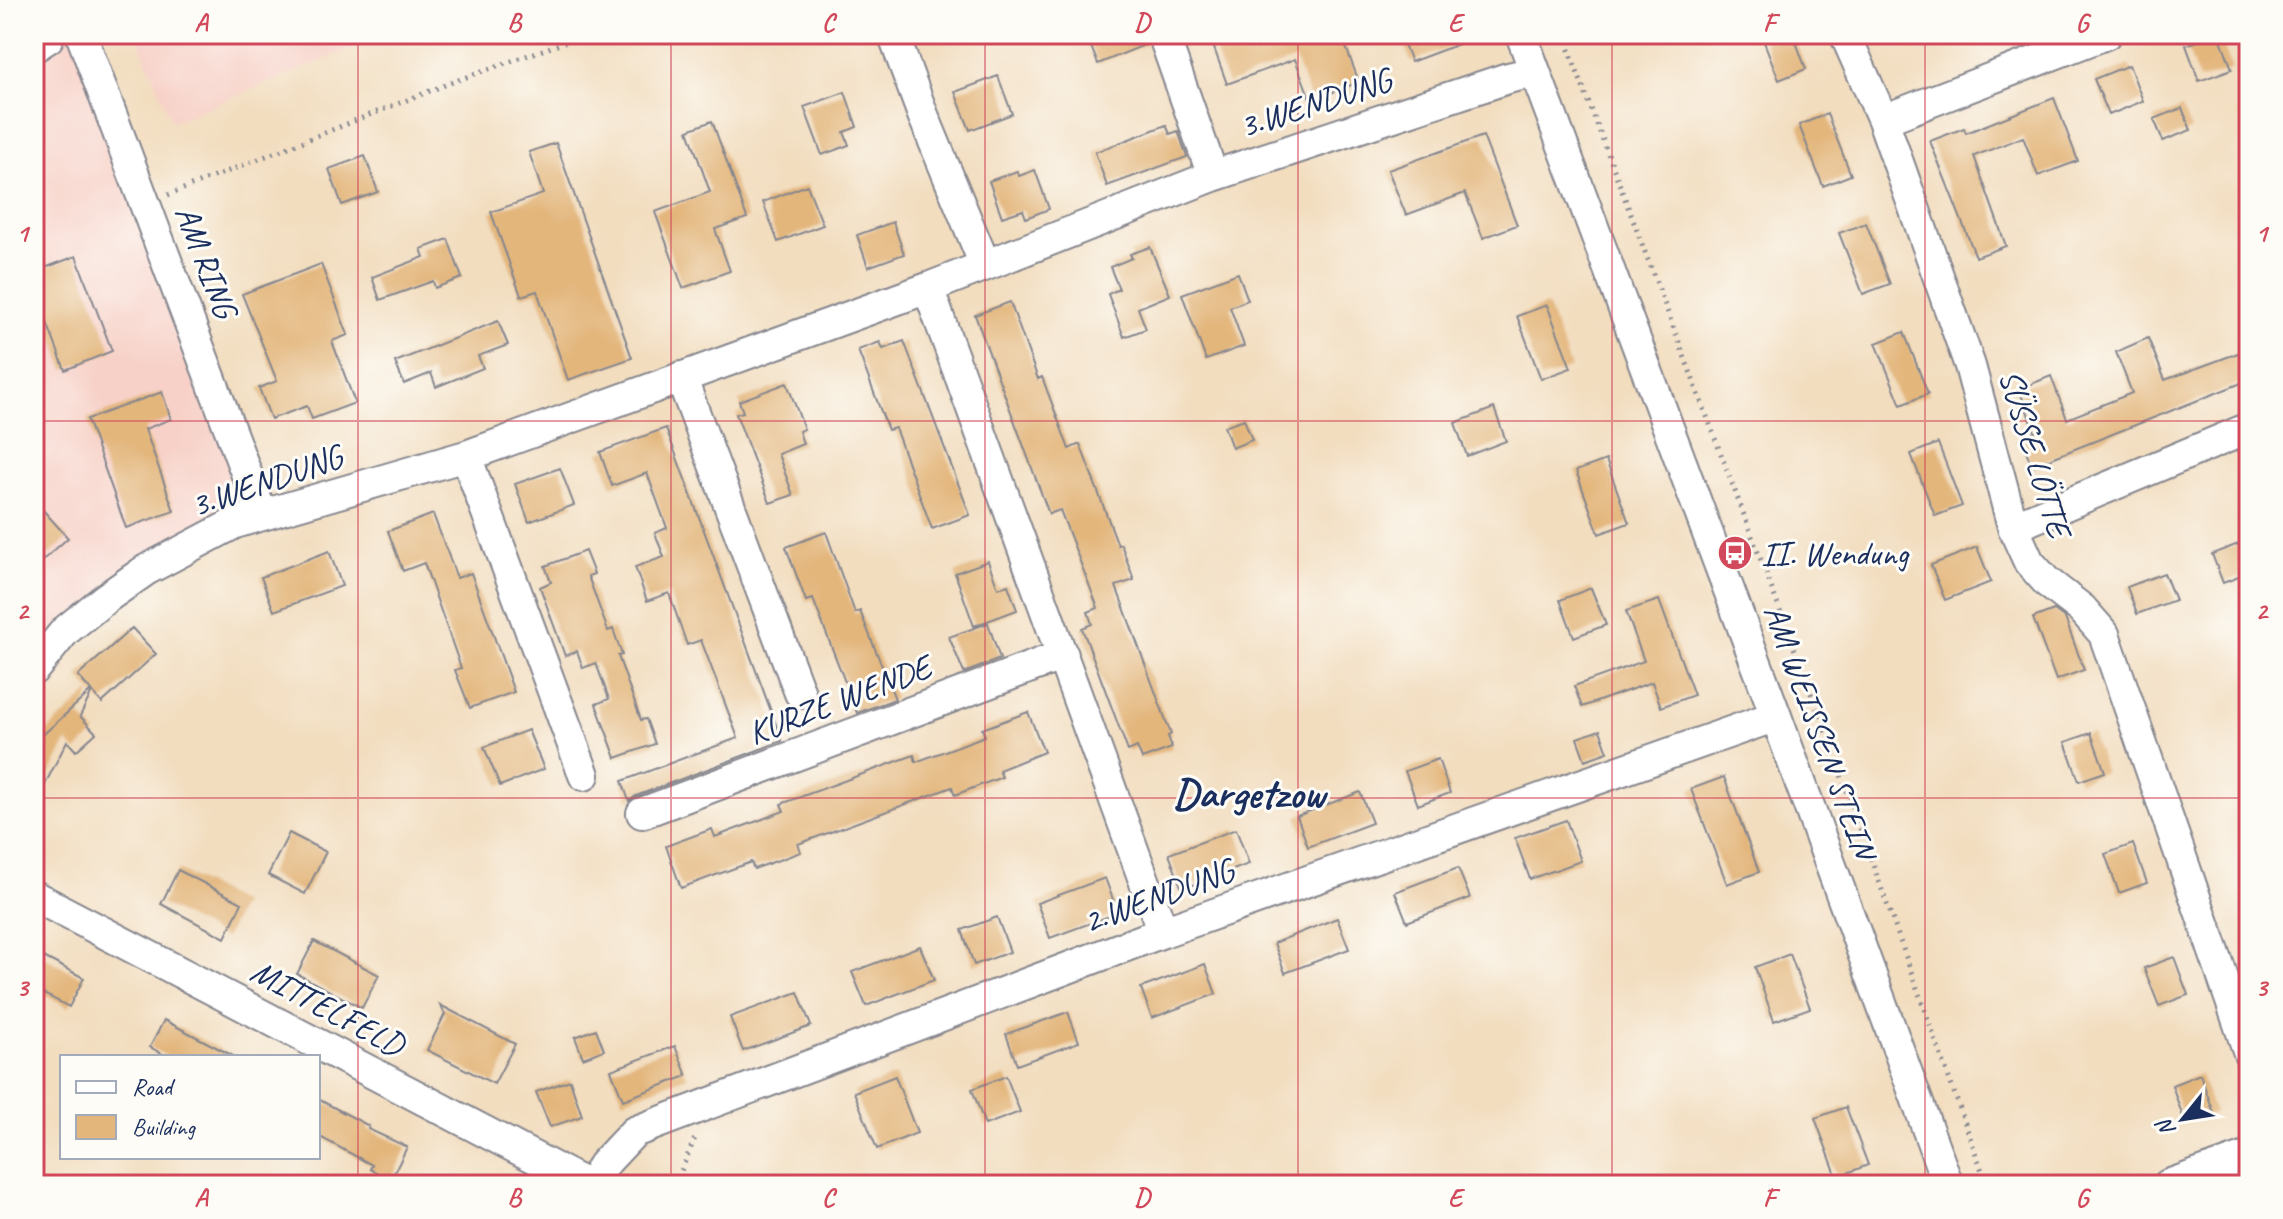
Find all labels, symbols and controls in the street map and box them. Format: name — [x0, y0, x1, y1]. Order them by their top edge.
text: A — [194, 6, 209, 39]
text: B — [507, 6, 523, 39]
text: C — [822, 6, 838, 39]
text: D — [1134, 6, 1152, 39]
text: E — [1448, 6, 1466, 39]
text: F — [1763, 6, 1781, 39]
text: G — [2076, 6, 2092, 39]
street label: 3.WENDUNG — [1234, 57, 1399, 147]
street label: AM RING — [166, 199, 249, 326]
text: 1 — [16, 217, 31, 250]
text: 1 — [2255, 217, 2270, 250]
street label: SÜSSE LÖTTE — [1990, 364, 2082, 546]
street label: 3.WENDUNG — [185, 434, 350, 526]
place label: II. Wendung — [1761, 532, 1910, 575]
bus stop icon: II. Wendung — [1716, 534, 1754, 572]
text: 2 — [16, 594, 30, 627]
text: 2 — [2255, 594, 2269, 627]
street label: AM WEISSEN STEIN — [1755, 598, 1888, 868]
street label: KURZE WENDE — [742, 644, 940, 754]
district label: Dargetzow — [1173, 767, 1328, 820]
street label: 2.WENDUNG — [1077, 847, 1242, 943]
street label: MITTELFELD — [244, 949, 415, 1067]
text: 3 — [16, 971, 30, 1004]
text: 3 — [2255, 971, 2269, 1004]
legend — [60, 1055, 320, 1159]
text: Road — [132, 1072, 176, 1102]
north arrow — [2143, 1079, 2223, 1159]
text: Building — [132, 1112, 197, 1142]
text: N — [2149, 1113, 2182, 1141]
text: A — [194, 1181, 209, 1214]
text: B — [507, 1181, 523, 1214]
text: C — [822, 1181, 838, 1214]
text: D — [1134, 1181, 1152, 1214]
text: E — [1448, 1181, 1466, 1214]
text: F — [1763, 1181, 1781, 1214]
text: G — [2076, 1181, 2092, 1214]

